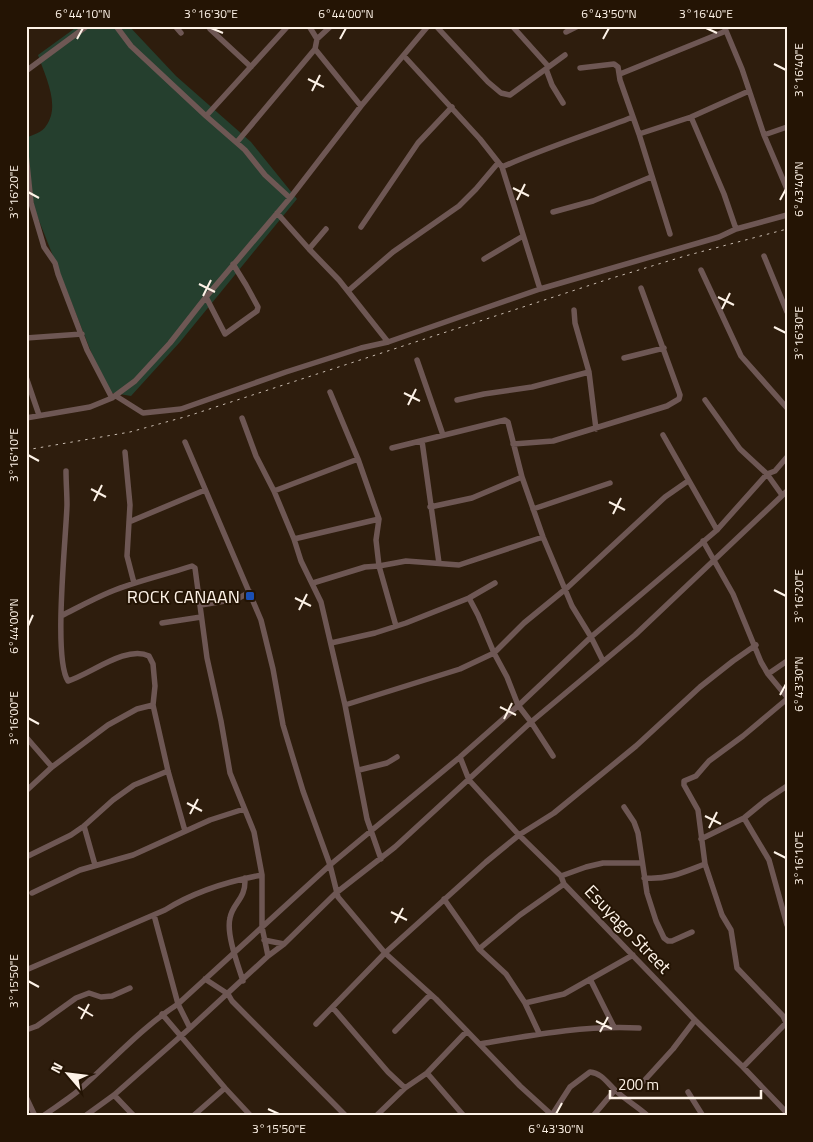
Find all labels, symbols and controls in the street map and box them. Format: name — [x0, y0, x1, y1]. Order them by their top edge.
text: 6°44'10"N — [55, 4, 111, 23]
text: 3°16'30"E — [184, 4, 238, 23]
text: 6°44'00"N — [318, 4, 374, 23]
text: 6°43'50"N — [581, 4, 637, 23]
text: 3°16'40"E — [679, 4, 733, 23]
text: 3°16'40"E — [789, 43, 808, 97]
text: 6°43'40"N — [789, 161, 808, 217]
text: 3°16'20"E — [4, 165, 23, 219]
text: 3°16'30"E — [789, 306, 808, 360]
text: 3°16'10"E — [4, 428, 23, 482]
text: 3°16'20"E — [789, 569, 808, 623]
place label: ROCK CANAAN — [127, 583, 240, 610]
marker: ROCK CANAAN — [244, 590, 256, 602]
text: 6°44'00"N — [4, 598, 23, 654]
text: 6°43'30"N — [789, 656, 808, 712]
text: 3°16'00"E — [4, 691, 23, 745]
text: 3°16'10"E — [789, 831, 808, 885]
street label: Esuyago Street — [578, 878, 678, 980]
text: 3°15'50"E — [4, 954, 23, 1008]
north arrow — [42, 1050, 92, 1100]
text: N — [45, 1058, 68, 1077]
scale bar — [610, 1067, 762, 1099]
text: 200 m — [618, 1073, 659, 1096]
text: 3°15'50"E — [252, 1119, 306, 1138]
text: 6°43'30"N — [528, 1119, 584, 1138]

